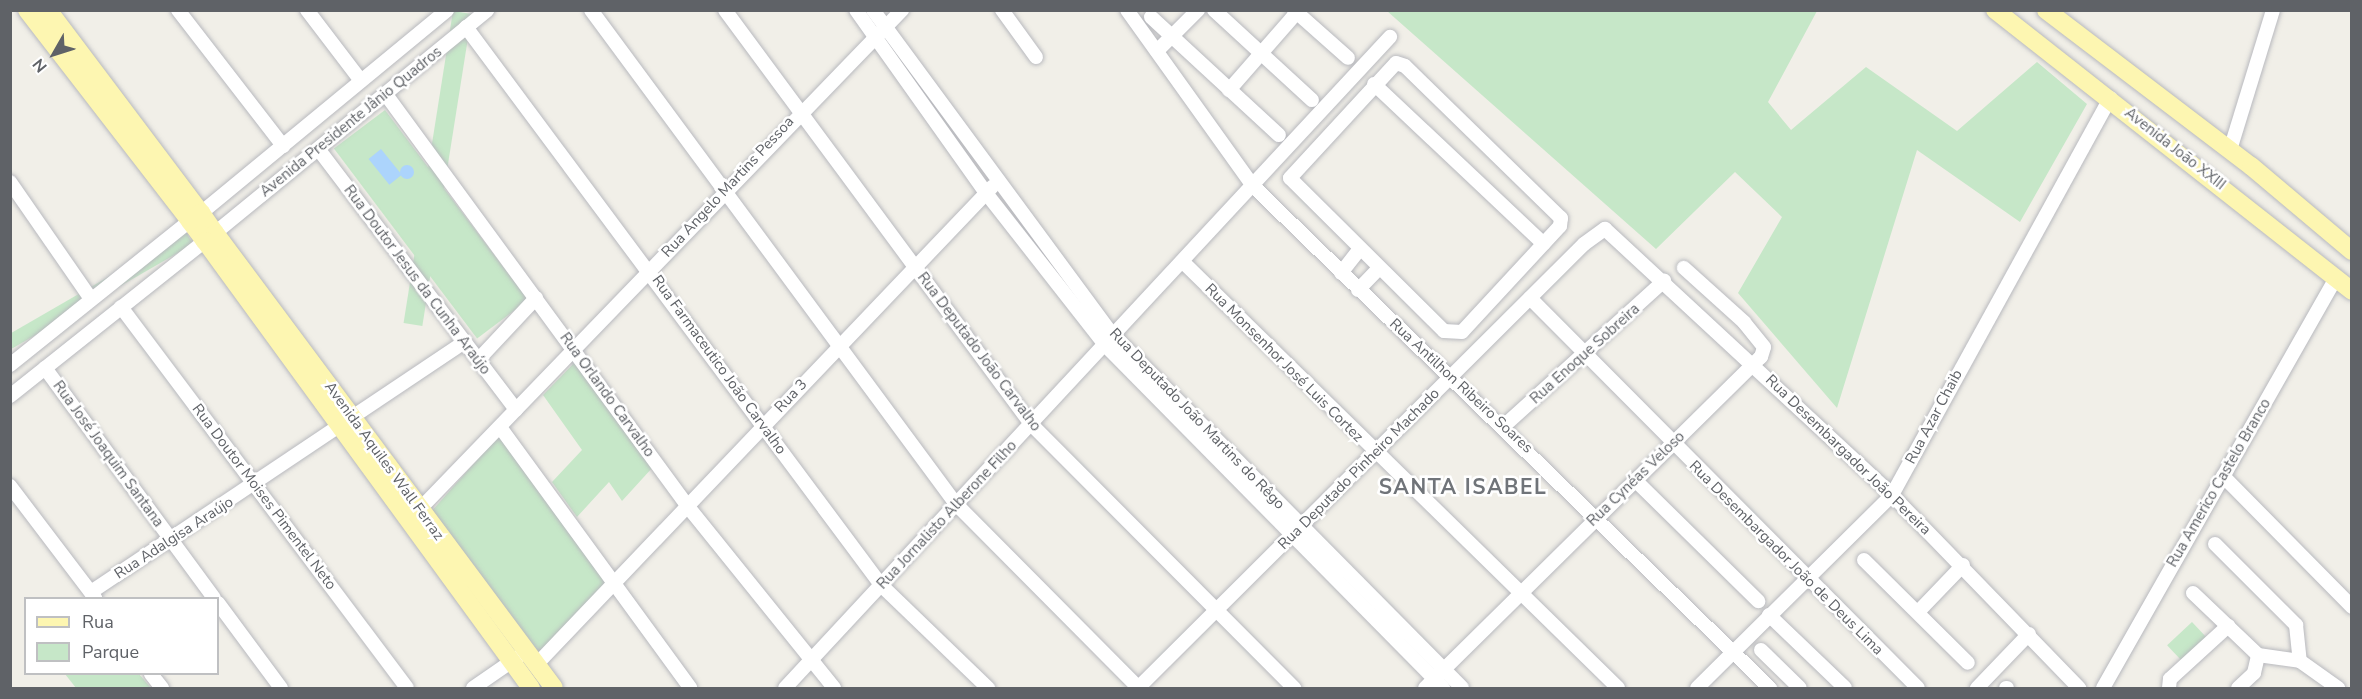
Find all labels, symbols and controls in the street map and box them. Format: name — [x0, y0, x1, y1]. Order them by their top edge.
north arrow — [24, 24, 84, 84]
street label: Avenida Presidente Jânio Quadros — [256, 43, 446, 201]
text: N — [28, 54, 52, 77]
street label: Avenida João XXIII — [2121, 104, 2229, 194]
street label: Rua Angelo Martins Pessoa — [658, 113, 798, 261]
street label: Rua Doutor Jesus da Cunha Araújo — [340, 182, 494, 378]
street label: Rua Deputado João Carvalho — [913, 269, 1045, 435]
street label: Rua Farmaceutico João Carvalho — [648, 272, 790, 458]
street label: Rua Monsenhor José Luis Cortez — [1201, 280, 1367, 446]
street label: Rua Enoque Sobreira — [1527, 300, 1643, 408]
street label: Rua Antilhon Ribeiro Soares — [1386, 315, 1536, 457]
street label: Rua Deputado João Martins do Rêgo — [1106, 325, 1288, 513]
street label: Rua Orlando Carvalho — [556, 329, 658, 461]
street label: Rua Azar Chaib — [1902, 367, 1966, 467]
street label: Rua Desembargador João Pereira — [1762, 371, 1934, 539]
street label: Rua 3 — [771, 376, 811, 416]
street label: Rua José Joaquim Santana — [49, 377, 167, 531]
street label: Avenida Aquiles Wall Ferraz — [320, 378, 448, 544]
street label: Rua Deputado Pinheiro Machado — [1275, 385, 1443, 553]
street label: Rua Americo Castelo Branco — [2163, 396, 2275, 570]
street label: Rua Doutor Moises Pimentel Neto — [188, 400, 340, 594]
street label: Rua Cynéas Veloso — [1583, 428, 1689, 530]
street label: Rua Jornalisto Alberone Filho — [873, 437, 1021, 593]
street label: Rua Desembargador João de Deus Lima — [1685, 457, 1887, 659]
district label: SANTA ISABEL — [1379, 474, 1547, 500]
street label: Rua Adalgisa Araújo — [111, 493, 237, 583]
legend — [24, 597, 219, 675]
text: Rua — [82, 610, 114, 634]
text: Parque — [82, 640, 139, 664]

